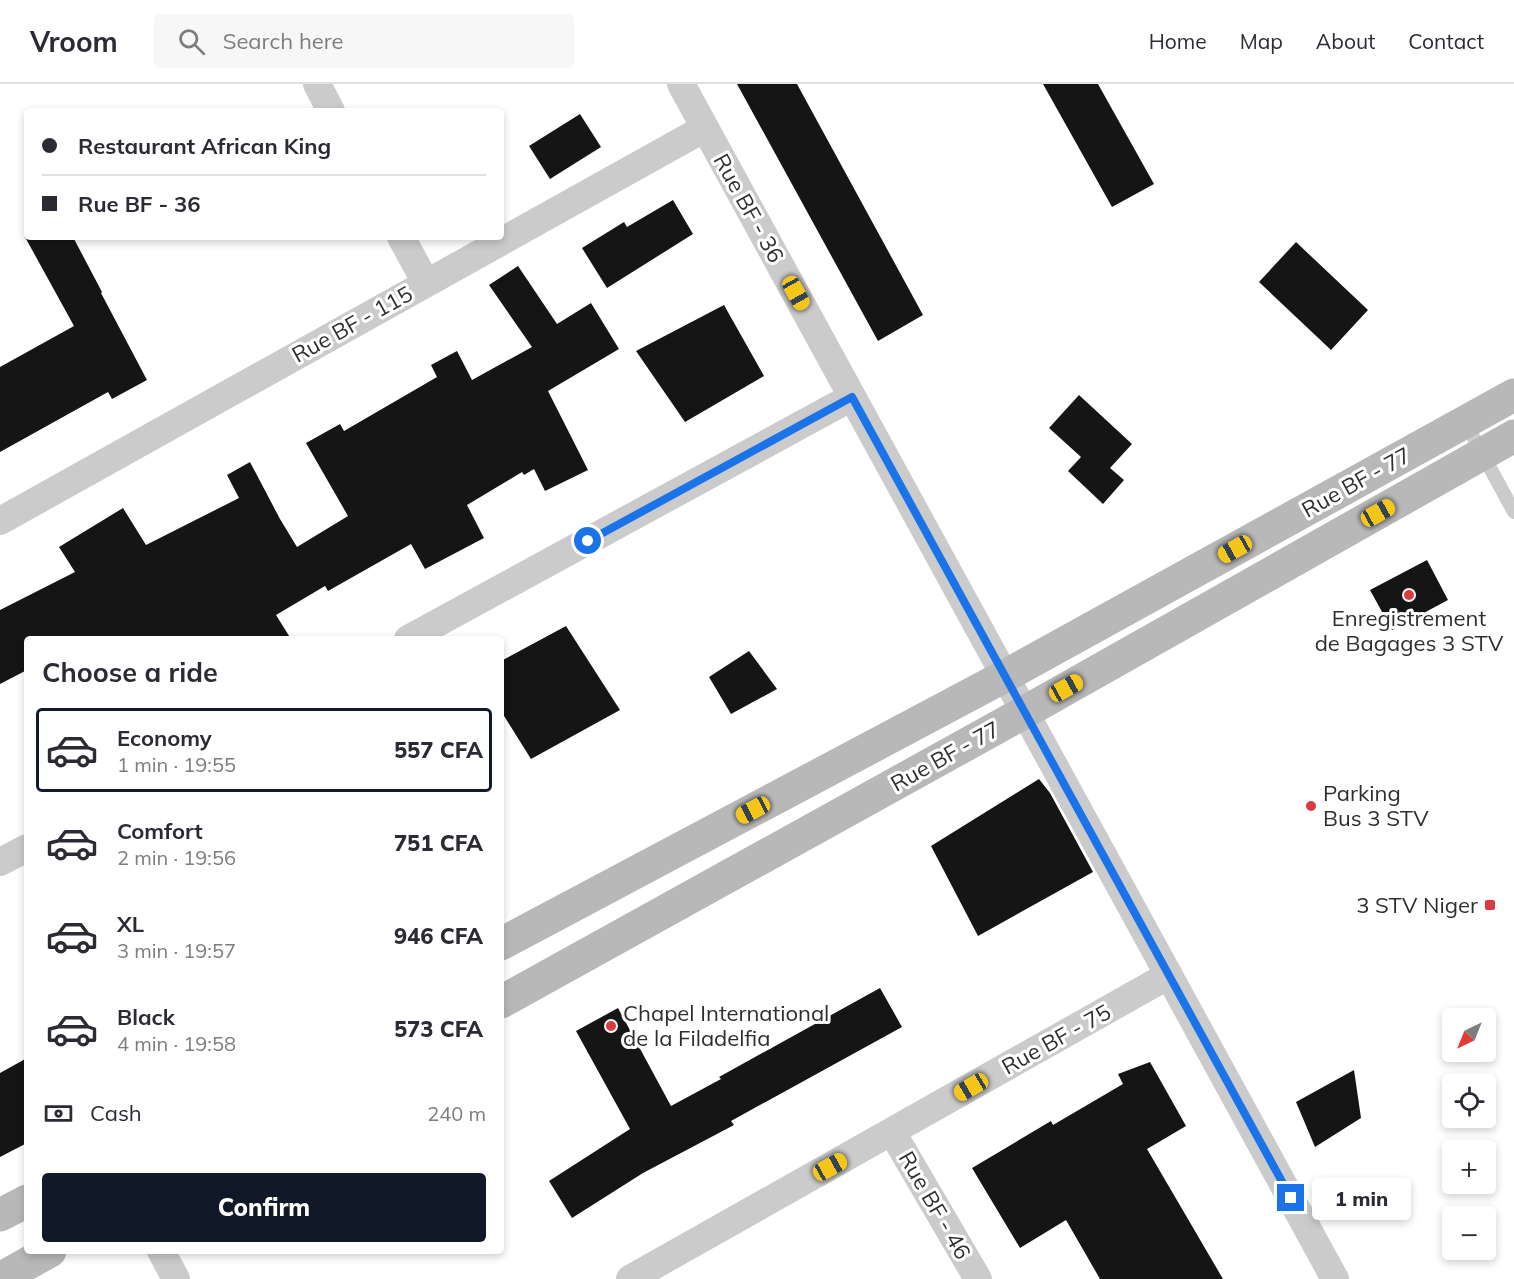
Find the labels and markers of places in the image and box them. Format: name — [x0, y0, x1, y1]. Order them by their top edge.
marker: Enregistrement de Bagages 3 STV — [1402, 588, 1416, 602]
place label: Enregistrement de Bagages 3 STV — [1315, 604, 1504, 657]
place label: Parking Bus 3 STV — [1323, 779, 1429, 832]
marker: Parking Bus 3 STV — [1304, 799, 1318, 813]
place label: 3 STV Niger — [1356, 891, 1478, 919]
marker: 3 STV Niger — [1483, 898, 1497, 912]
place label: Chapel International de la Filadelfia — [623, 999, 829, 1052]
marker: Chapel International de la Filadelfia — [604, 1019, 618, 1033]

